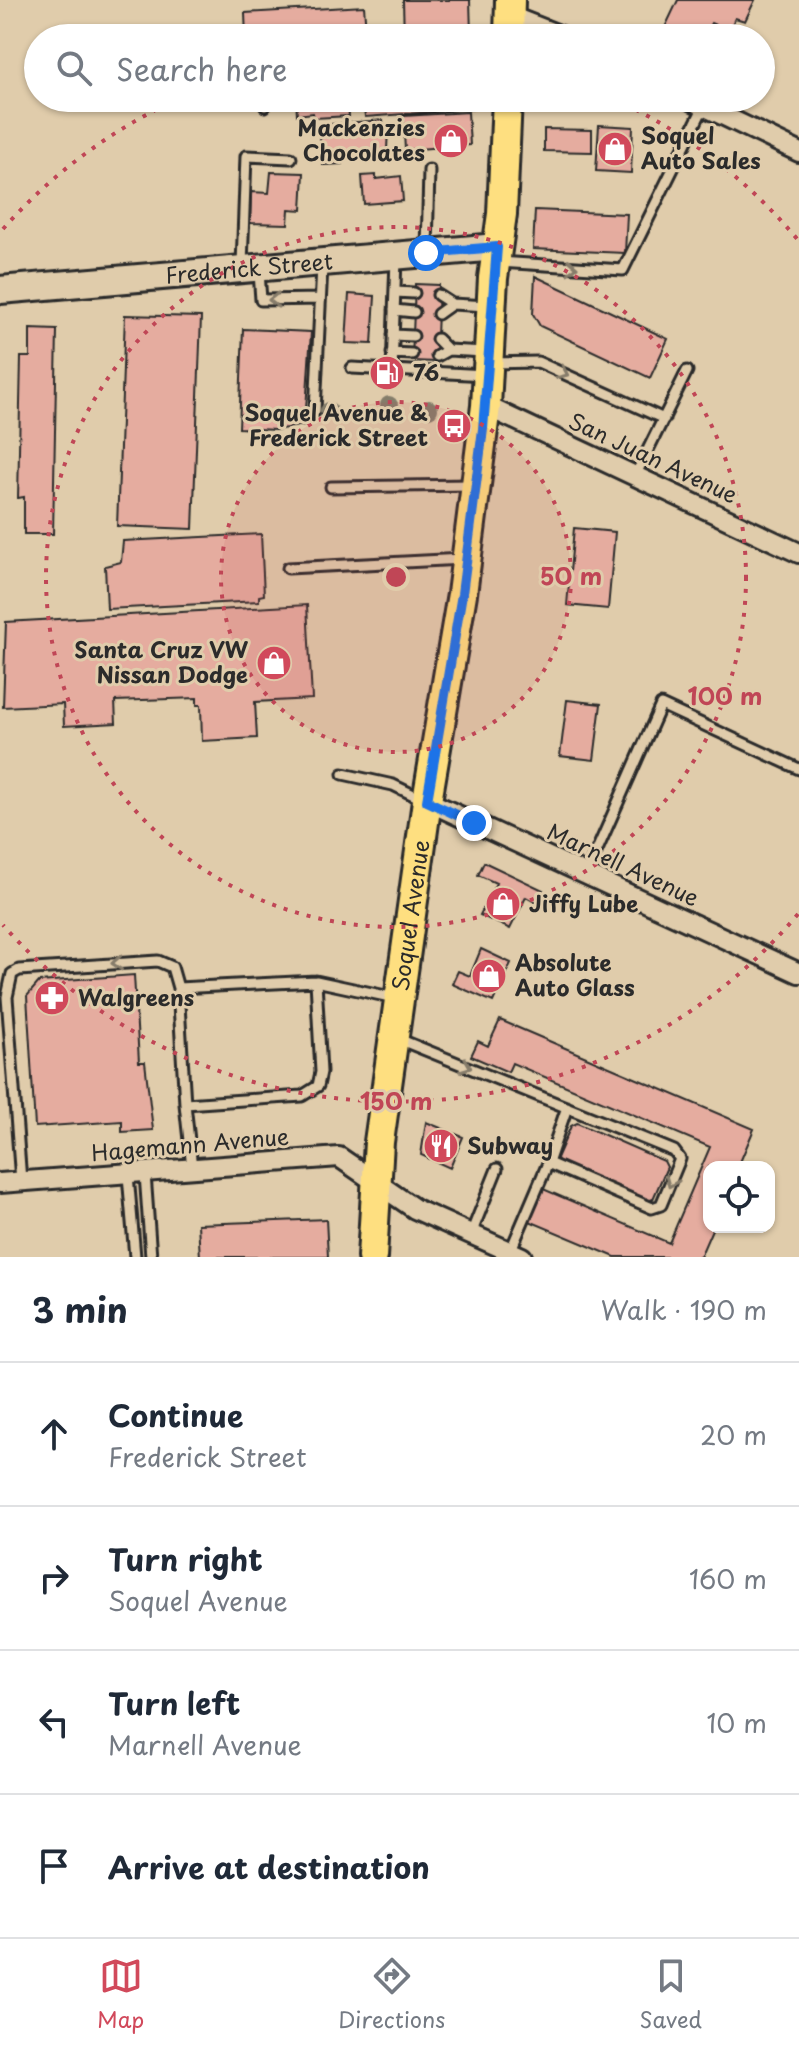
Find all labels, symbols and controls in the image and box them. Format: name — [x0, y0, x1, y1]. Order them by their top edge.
search box — [24, 24, 775, 112]
icon: search — [52, 46, 96, 90]
text: Search here — [116, 46, 288, 91]
place label: Mackenzies Chocolates — [298, 110, 425, 168]
place label: Soquel Auto Sales — [641, 118, 761, 176]
shop icon: Mackenzies Chocolates — [432, 122, 470, 160]
shop icon: Soquel Auto Sales — [596, 130, 634, 168]
route start — [408, 235, 444, 271]
street label: Frederick Street — [164, 243, 334, 291]
one-way arrow — [566, 258, 579, 275]
one-way arrow — [268, 291, 280, 309]
fuel station icon: 76 — [368, 354, 406, 392]
place label: 76 — [413, 355, 439, 388]
one-way arrow — [555, 363, 569, 379]
place label: Soquel Avenue & Frederick Street — [244, 395, 428, 453]
street label: San Juan Avenue — [564, 403, 743, 510]
bus stop icon: Soquel Avenue & Frederick Street — [435, 407, 473, 445]
text: 50 m — [540, 557, 602, 593]
centre of rings — [382, 563, 410, 591]
place label: Santa Cruz VW Nissan Dodge — [74, 632, 249, 690]
shop icon: Santa Cruz VW Nissan Dodge — [255, 644, 293, 682]
text: 100 m — [688, 677, 762, 713]
route end — [456, 805, 492, 841]
street label: Marnell Avenue — [542, 814, 705, 913]
street label: Soquel Avenue — [382, 838, 436, 993]
shop icon: Jiffy Lube — [484, 885, 522, 923]
place label: Jiffy Lube — [529, 886, 638, 919]
place label: Absolute Auto Glass — [515, 945, 635, 1003]
one-way arrow — [110, 954, 123, 971]
shop icon: Absolute Auto Glass — [470, 957, 508, 995]
pharmacy icon: Walgreens — [33, 979, 71, 1017]
place label: Walgreens — [78, 980, 194, 1013]
one-way arrow — [458, 1056, 472, 1073]
text: 150 m — [360, 1082, 432, 1118]
street label: Hagemann Avenue — [90, 1118, 290, 1169]
restaurant icon: Subway — [422, 1127, 460, 1165]
place label: Subway — [467, 1128, 553, 1161]
map controls — [703, 1161, 775, 1233]
button: locate — [703, 1161, 775, 1233]
one-way arrow — [664, 1174, 680, 1188]
text: 3 min — [32, 1283, 128, 1335]
text: Walk · 190 m — [601, 1290, 767, 1329]
text: Continue — [108, 1392, 243, 1437]
icon: ahead — [32, 1412, 76, 1456]
text: 20 m — [700, 1415, 767, 1454]
text: Frederick Street — [108, 1437, 307, 1476]
text: Turn right — [108, 1536, 263, 1581]
icon: right — [32, 1556, 76, 1600]
text: 160 m — [689, 1559, 767, 1598]
text: Soquel Avenue — [108, 1581, 288, 1620]
text: Turn left — [108, 1680, 240, 1725]
icon: left — [32, 1700, 76, 1744]
text: 10 m — [706, 1703, 767, 1742]
text: Marnell Avenue — [108, 1725, 302, 1764]
icon: arrive — [32, 1844, 76, 1888]
text: Arrive at destination — [108, 1844, 430, 1889]
tab: Map — [97, 1954, 144, 2035]
tab: Directions — [338, 1954, 445, 2035]
tab: Saved — [639, 1954, 702, 2035]

